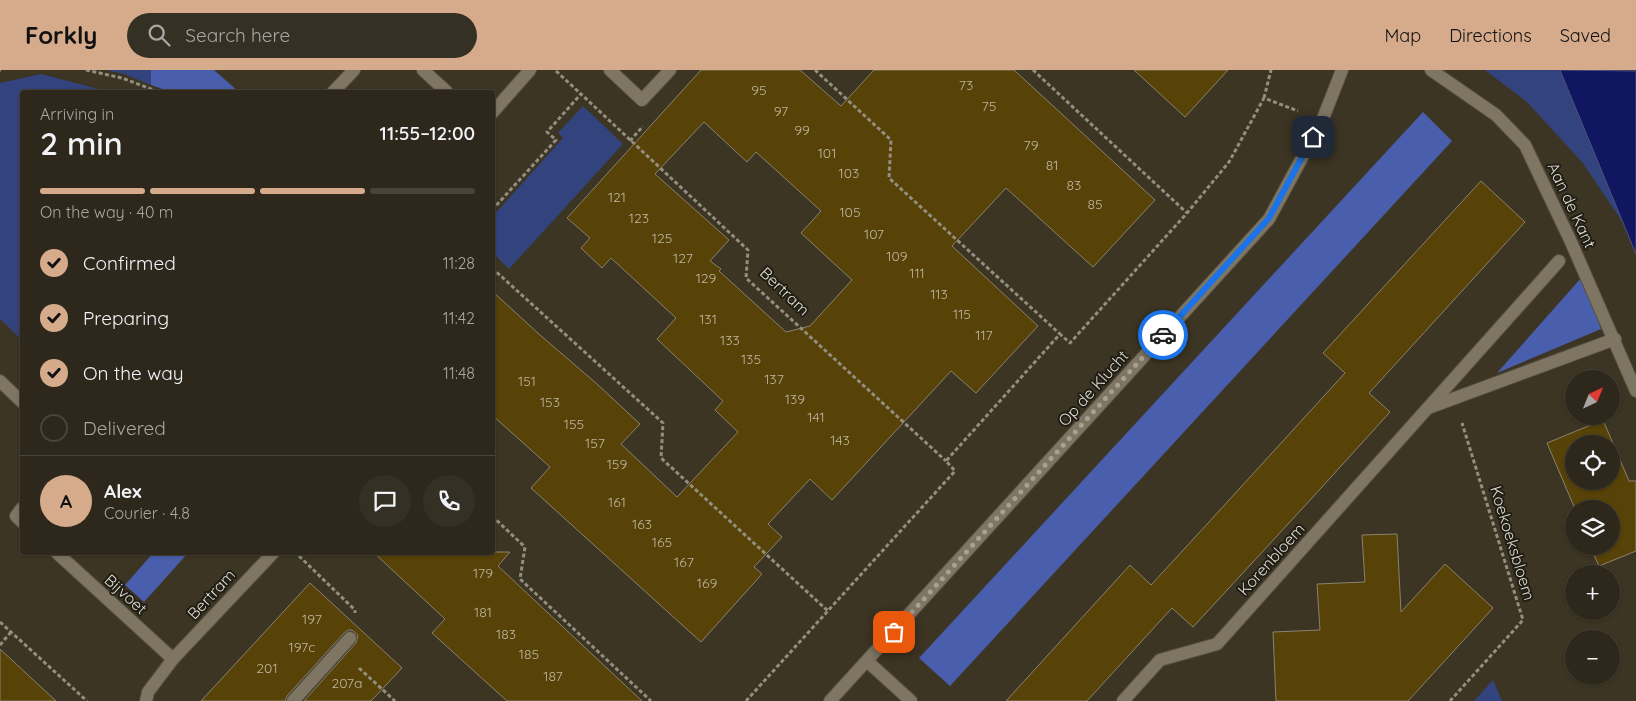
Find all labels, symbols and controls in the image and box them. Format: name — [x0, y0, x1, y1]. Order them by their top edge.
search box — [127, 13, 477, 58]
text: Forkly — [25, 20, 97, 50]
icon: search — [145, 21, 173, 49]
text: Search here — [185, 23, 290, 47]
text: Map — [1384, 24, 1421, 47]
text: Directions — [1449, 24, 1532, 47]
text: Saved — [1560, 24, 1611, 47]
house number: 73 — [959, 76, 973, 94]
house number: 95 — [751, 81, 767, 99]
house number: 75 — [982, 97, 996, 115]
house number: 97 — [774, 102, 788, 120]
text: Arriving in — [40, 104, 114, 124]
pin — [1292, 116, 1334, 158]
text: 11:55–12:00 — [380, 121, 475, 145]
house number: 99 — [794, 121, 810, 139]
text: 2 min — [40, 123, 123, 163]
icon: home — [1299, 123, 1327, 151]
house number: 79 — [1024, 136, 1039, 154]
house number: 101 — [818, 144, 836, 162]
house number: 81 — [1046, 156, 1058, 174]
street label: Aan de Kant — [1543, 159, 1601, 251]
house number: 103 — [839, 164, 859, 182]
house number: 83 — [1067, 176, 1081, 194]
house number: 121 — [608, 188, 626, 206]
house number: 85 — [1087, 195, 1103, 213]
text: On the way · 40 m — [40, 202, 173, 222]
house number: 105 — [839, 203, 861, 221]
house number: 123 — [629, 209, 649, 227]
house number: 107 — [864, 225, 884, 243]
house number: 125 — [652, 229, 672, 247]
house number: 109 — [886, 247, 908, 265]
icon: check — [40, 249, 68, 277]
house number: 127 — [673, 249, 693, 267]
text: Confirmed — [83, 251, 176, 275]
text: 11:28 — [443, 253, 475, 273]
street label: Bertram — [756, 263, 814, 319]
house number: 111 — [909, 264, 925, 282]
house number: 129 — [696, 269, 717, 287]
house number: 113 — [930, 285, 948, 303]
icon: check — [40, 304, 68, 332]
house number: 115 — [953, 305, 971, 323]
text: Preparing — [83, 306, 169, 330]
text: 11:42 — [443, 308, 475, 328]
house number: 131 — [699, 310, 717, 328]
courier — [1138, 310, 1188, 360]
icon: car — [1149, 321, 1177, 349]
house number: 117 — [975, 326, 993, 344]
house number: 133 — [720, 331, 740, 349]
street label: Op de Klucht — [1054, 346, 1132, 430]
house number: 135 — [741, 350, 761, 368]
icon: check — [40, 359, 68, 387]
text: On the way — [83, 361, 184, 385]
text: 11:48 — [443, 363, 475, 383]
house number: 137 — [764, 370, 784, 388]
north arrow — [1565, 370, 1620, 425]
map controls — [1565, 370, 1620, 685]
house number: 151 — [518, 372, 536, 390]
house number: 139 — [785, 390, 805, 408]
house number: 153 — [540, 393, 560, 411]
house number: 141 — [807, 408, 825, 426]
house number: 155 — [564, 415, 584, 433]
text: Delivered — [83, 416, 166, 440]
house number: 143 — [830, 431, 850, 449]
house number: 157 — [585, 434, 605, 452]
button: locate — [1565, 435, 1620, 490]
house number: 159 — [607, 455, 627, 473]
button: chat — [359, 475, 411, 527]
button: phone — [423, 475, 475, 527]
text: Alex — [104, 479, 142, 503]
street label: Koekoeksbloem — [1486, 483, 1540, 603]
text: A — [60, 489, 72, 513]
house number: 161 — [608, 493, 626, 511]
button: layers — [1565, 500, 1620, 555]
text: Courier · 4.8 — [104, 503, 190, 523]
house number: 163 — [632, 515, 652, 533]
street label: Korenbloem — [1233, 519, 1309, 599]
house number: 165 — [652, 533, 672, 551]
house number: 167 — [674, 553, 694, 571]
house number: 179 — [473, 564, 493, 582]
street label: Bertram — [183, 565, 239, 623]
button: + — [1565, 565, 1620, 620]
street label: Bijvoet — [100, 570, 152, 618]
house number: 169 — [697, 574, 717, 592]
house number: 181 — [474, 603, 492, 621]
house number: 197 — [302, 610, 322, 628]
pin — [873, 611, 915, 653]
icon: bag — [880, 618, 908, 646]
house number: 183 — [496, 625, 516, 643]
button: − — [1565, 630, 1620, 685]
house number: 197c — [288, 638, 316, 656]
house number: 185 — [519, 645, 539, 663]
house number: 201 — [256, 659, 278, 677]
house number: 187 — [543, 667, 563, 685]
house number: 207a — [332, 674, 362, 692]

